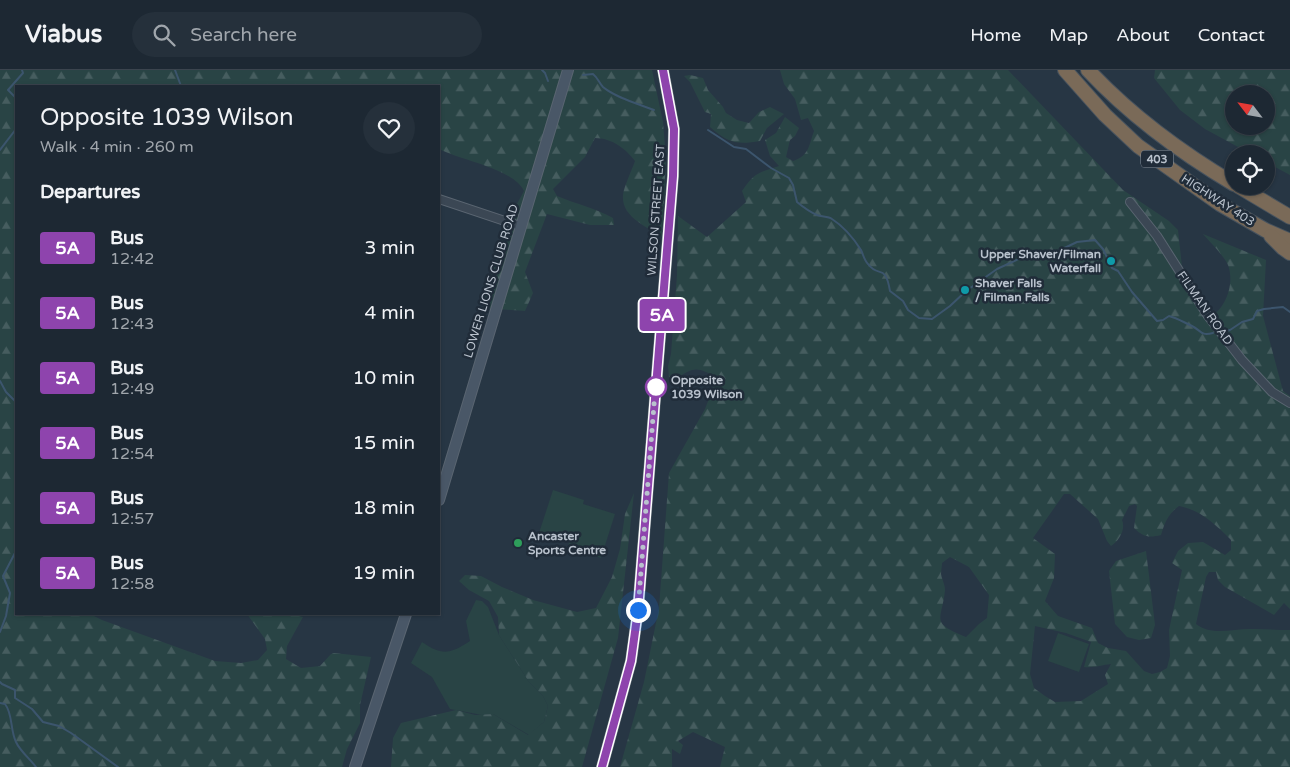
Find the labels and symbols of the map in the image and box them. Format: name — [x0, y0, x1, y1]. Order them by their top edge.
north arrow — [1225, 85, 1275, 135]
street label: WILSON STREET EAST — [644, 143, 668, 276]
road number: 403 — [1141, 150, 1173, 168]
street label: HIGHWAY 403 — [1179, 171, 1257, 229]
street label: LOWER LIONS CLUB ROAD — [461, 202, 521, 360]
place label: Upper Shaver/Filman Waterfall — [980, 247, 1101, 275]
marker: Upper Shaver/Filman Waterfall — [1105, 255, 1117, 267]
street label: FILMAN ROAD — [1174, 268, 1236, 348]
place label: Shaver Falls / Filman Falls — [975, 276, 1050, 304]
marker: Shaver Falls / Filman Falls — [959, 284, 971, 296]
line badge: 5A — [640, 299, 684, 331]
place label: Opposite 1039 Wilson — [671, 373, 743, 401]
marker: Opposite 1039 Wilson — [645, 376, 667, 398]
place label: Ancaster Sports Centre — [528, 529, 606, 558]
marker: Ancaster Sports Centre — [512, 537, 524, 549]
your location — [626, 598, 651, 623]

